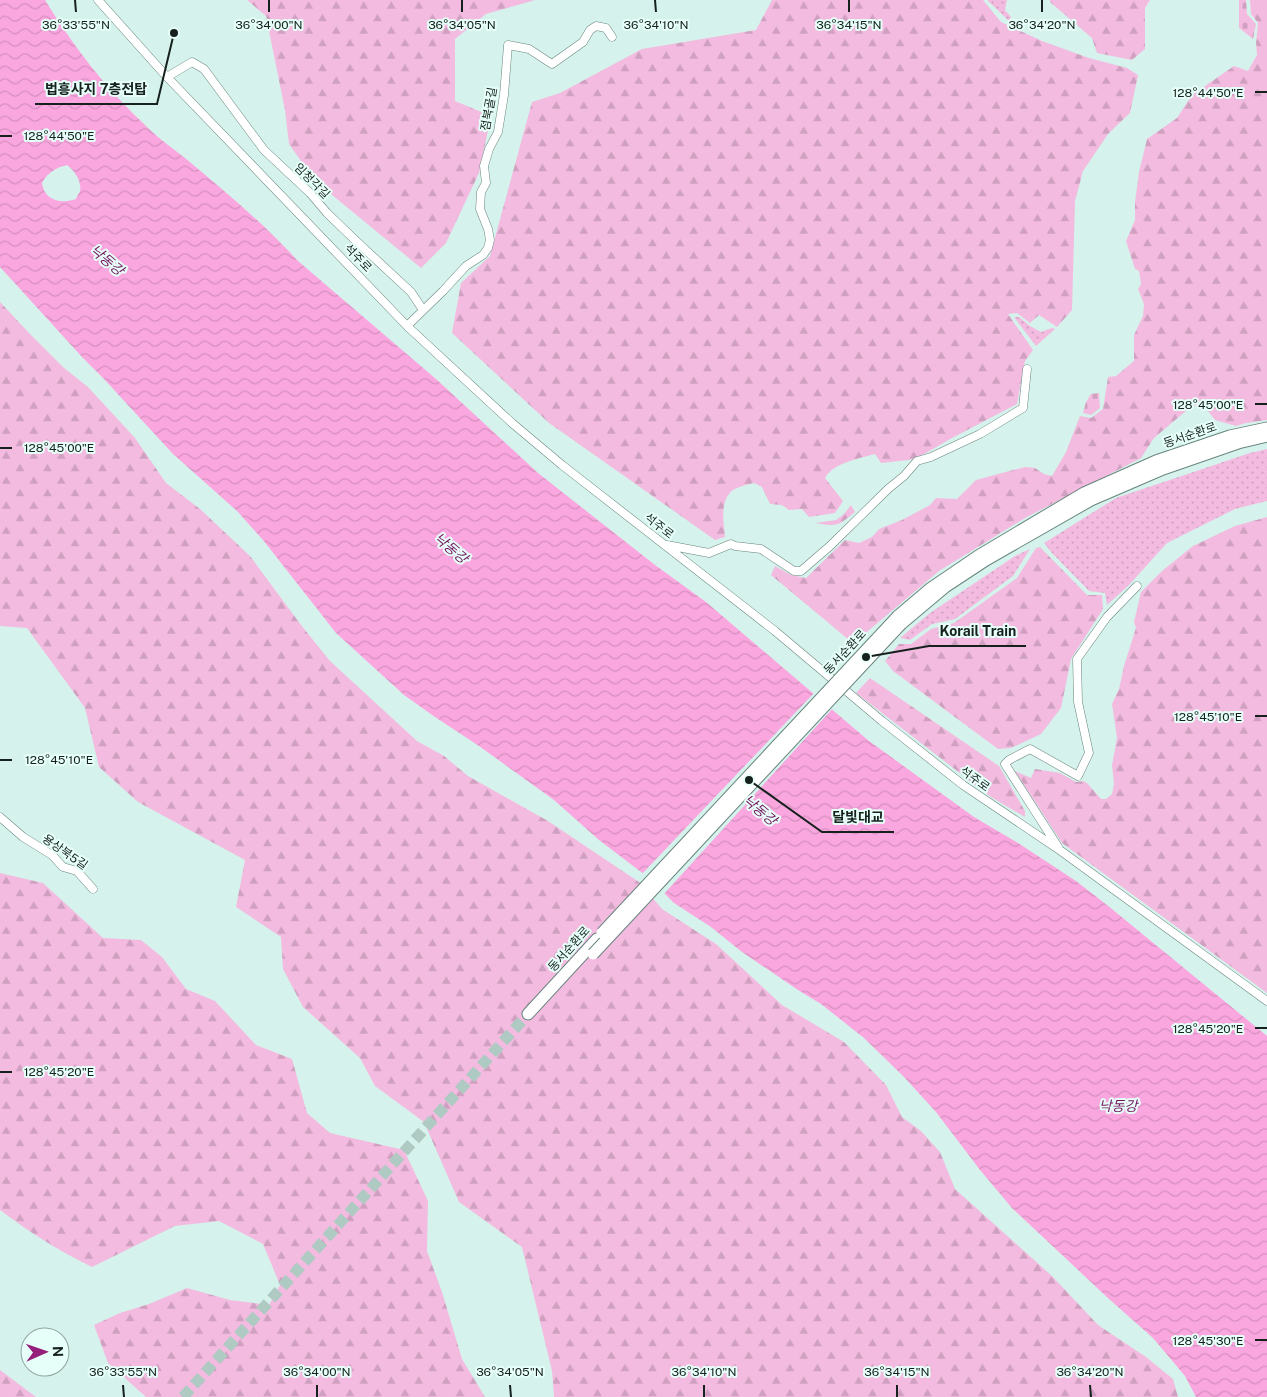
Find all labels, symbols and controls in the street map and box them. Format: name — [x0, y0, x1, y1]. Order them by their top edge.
text: 36°33'55"N — [42, 18, 110, 32]
text: 36°34'00"N — [235, 18, 303, 32]
text: 36°34'05"N — [428, 18, 496, 32]
text: 36°34'10"N — [624, 18, 688, 32]
text: 36°34'15"N — [816, 18, 882, 32]
text: 36°34'20"N — [1008, 18, 1076, 32]
callout: 법흥사지 7층전탑 — [35, 75, 157, 104]
text: 법흥사지 7층전탑 — [45, 81, 147, 97]
street label: 점북골길 — [478, 86, 500, 132]
text: 128°44'50"E — [1172, 86, 1244, 100]
text: 128°44'50"E — [23, 129, 95, 143]
street label: 임청각길 — [291, 160, 333, 202]
water label: 낙동강 — [87, 241, 129, 280]
street label: 석주로 — [341, 241, 375, 275]
text: 128°45'00"E — [1173, 398, 1243, 412]
street label: 동서순환로 — [1162, 419, 1218, 451]
text: 128°45'00"E — [24, 441, 94, 455]
street label: 석주로 — [642, 510, 676, 542]
water label: 낙동강 — [431, 529, 473, 568]
callout: Korail Train — [929, 617, 1026, 646]
text: Korail Train — [940, 623, 1016, 639]
street label: 동서순환로 — [821, 627, 869, 677]
text: 128°45'10"E — [1174, 710, 1242, 724]
text: 128°45'10"E — [25, 753, 93, 767]
street label: 석주로 — [957, 764, 993, 794]
water label: 낙동강 — [740, 791, 782, 830]
callout: 달빛대교 — [822, 803, 894, 832]
text: 달빛대교 — [832, 809, 884, 825]
street label: 용상북5길 — [40, 831, 90, 873]
street label: 동서순환로 — [545, 924, 593, 974]
text: 128°45'20"E — [1173, 1022, 1243, 1036]
text: 128°45'20"E — [24, 1065, 94, 1079]
water label: 낙동강 — [1099, 1098, 1139, 1114]
north arrow — [20, 1327, 70, 1377]
text: 128°45'30"E — [1173, 1334, 1243, 1348]
text: N — [50, 1346, 66, 1357]
text: 36°33'55"N — [89, 1365, 157, 1379]
text: 36°34'00"N — [283, 1365, 351, 1379]
text: 36°34'05"N — [476, 1365, 544, 1379]
text: 36°34'10"N — [672, 1365, 736, 1379]
text: 36°34'15"N — [864, 1365, 930, 1379]
text: 36°34'20"N — [1056, 1365, 1124, 1379]

